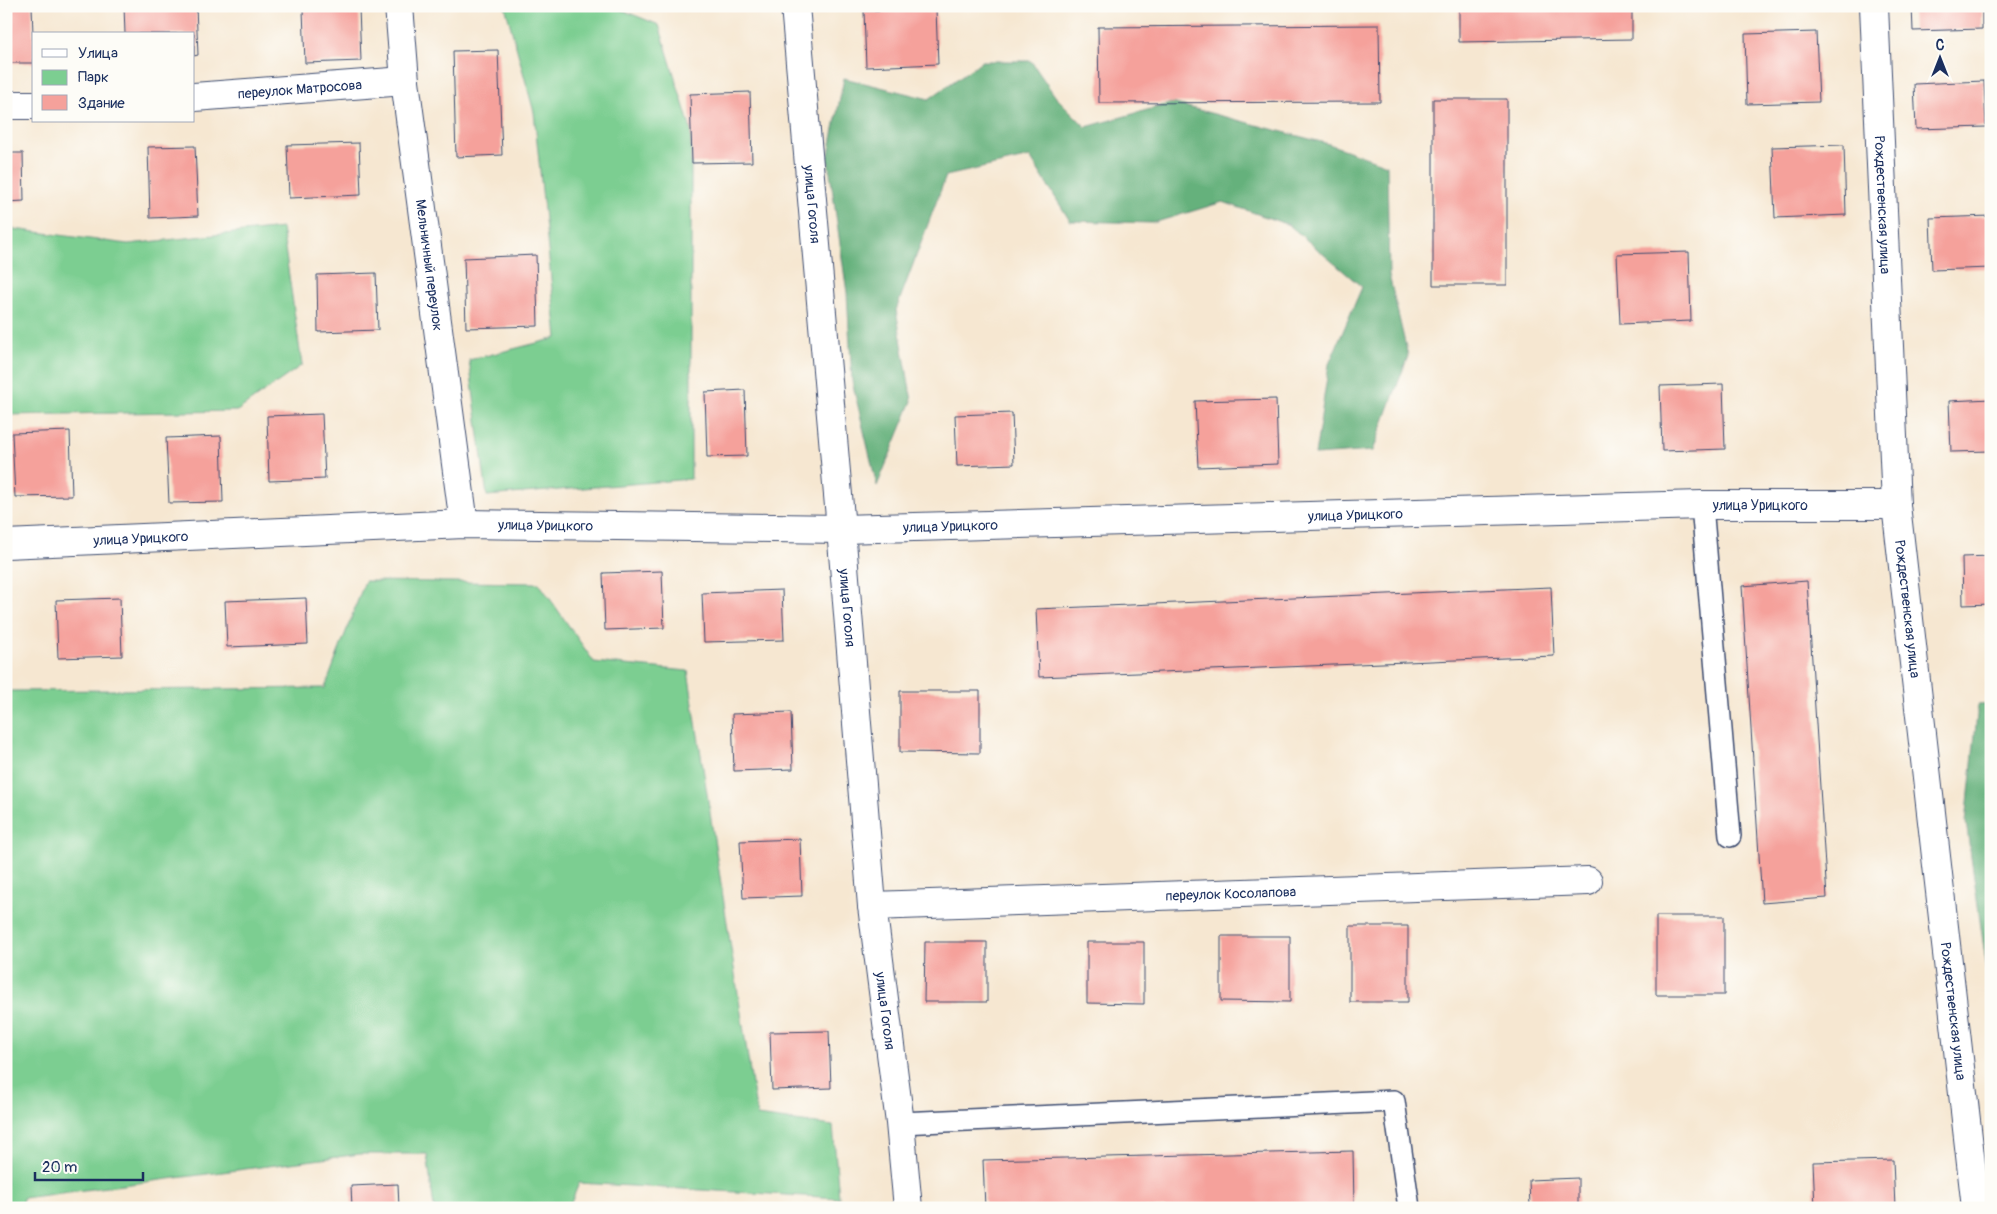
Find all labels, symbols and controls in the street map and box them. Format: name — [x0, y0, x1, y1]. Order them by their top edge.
legend — [32, 32, 195, 122]
north arrow — [1914, 32, 1964, 82]
text: С — [1936, 37, 1945, 54]
text: Улица — [78, 44, 118, 63]
text: Парк — [78, 68, 109, 87]
street label: переулок Матросова — [237, 76, 362, 103]
text: Здание — [78, 94, 125, 113]
street label: Рождественская улица — [1871, 135, 1894, 275]
street label: улица Гоголя — [800, 163, 824, 244]
street label: Мельничный переулок — [412, 198, 446, 332]
street label: улица Урицкого — [1712, 497, 1808, 514]
street label: улица Урицкого — [1307, 505, 1404, 525]
street label: улица Урицкого — [497, 516, 594, 535]
street label: улица Урицкого — [902, 517, 999, 536]
street label: улица Урицкого — [92, 528, 189, 549]
street label: Рождественская улица — [1891, 539, 1924, 679]
street label: улица Гоголя — [835, 567, 859, 648]
street label: переулок Косолапова — [1165, 883, 1297, 905]
street label: Рождественская улица — [1937, 941, 1969, 1081]
street label: улица Гоголя — [871, 970, 898, 1051]
scale bar — [35, 1149, 142, 1181]
text: 20 m — [42, 1158, 77, 1177]

